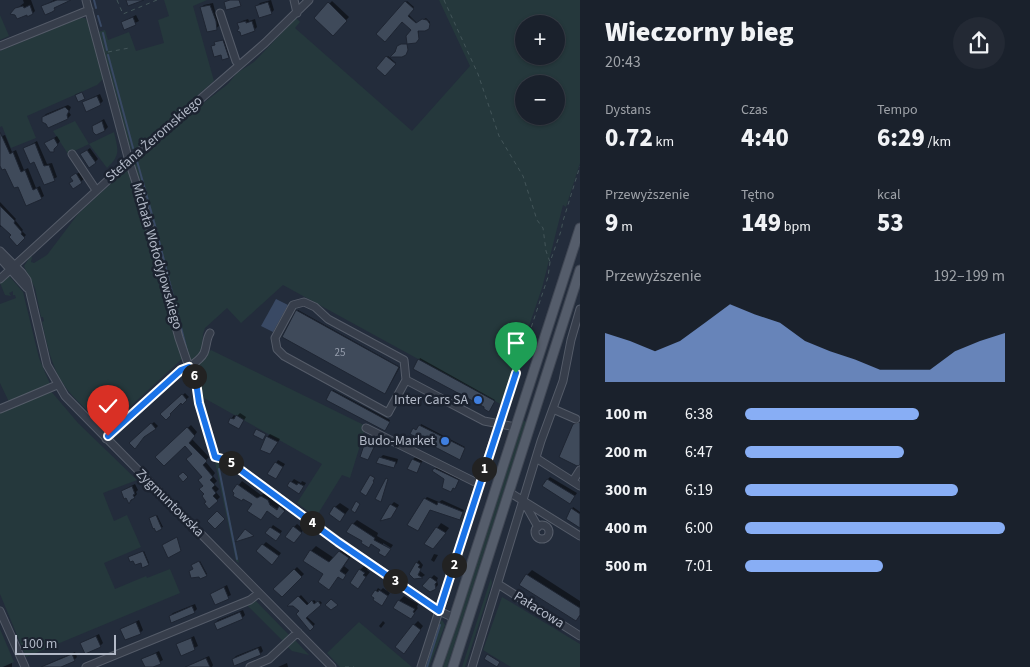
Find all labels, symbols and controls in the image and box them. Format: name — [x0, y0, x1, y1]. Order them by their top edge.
text: Wieczorny bieg — [605, 12, 794, 52]
map controls — [515, 15, 565, 125]
button: + — [515, 15, 565, 65]
button: share — [953, 17, 1005, 69]
text: 20:43 — [605, 51, 641, 73]
button: − — [515, 75, 565, 125]
street label: Stefana Żeromskiego — [101, 91, 207, 187]
text: Dystans — [605, 100, 651, 120]
text: Czas — [741, 100, 768, 120]
text: Tempo — [877, 100, 918, 120]
text: 0.72 — [605, 120, 653, 156]
text: 4:40 — [741, 120, 789, 156]
text: 6:29 — [877, 120, 925, 156]
text: km — [653, 132, 674, 152]
text: /km — [925, 132, 951, 152]
street label: Michała Wołodyjowskiego — [126, 180, 188, 332]
text: Przewyższenie — [605, 185, 689, 205]
text: Tętno — [741, 185, 774, 205]
text: kcal — [877, 185, 901, 205]
text: 9 — [605, 205, 618, 241]
text: 149 — [741, 205, 781, 241]
text: 53 — [877, 205, 904, 241]
text: m — [618, 217, 633, 237]
text: bpm — [781, 217, 811, 237]
text: Przewyższenie — [605, 265, 702, 287]
text: 192–199 m — [933, 265, 1005, 287]
pin — [495, 322, 537, 373]
icon: arrive — [502, 329, 530, 357]
house number: 25 — [335, 345, 345, 360]
pin: 6 — [182, 364, 206, 388]
text: 6 — [191, 366, 198, 386]
pin — [87, 385, 129, 436]
place label: Inter Cars SA — [394, 390, 468, 410]
icon: check — [94, 392, 122, 420]
marker: Inter Cars SA — [472, 394, 484, 406]
text: 100 m — [605, 403, 647, 425]
text: 6:38 — [685, 403, 713, 425]
place label: Budo-Market — [359, 431, 435, 451]
marker: Budo-Market — [439, 435, 451, 447]
text: 200 m — [605, 441, 647, 463]
text: 6:47 — [685, 441, 713, 463]
pin: 5 — [218, 450, 244, 476]
text: 5 — [228, 453, 235, 473]
pin: 1 — [472, 456, 496, 482]
text: 1 — [481, 459, 488, 479]
street label: Zygmuntowska — [131, 464, 209, 542]
text: 300 m — [605, 479, 647, 501]
text: 6:19 — [685, 479, 713, 501]
pin: 4 — [300, 510, 324, 536]
text: 4 — [309, 513, 316, 533]
text: 400 m — [605, 517, 647, 539]
text: 6:00 — [685, 517, 713, 539]
pin: 2 — [442, 552, 466, 578]
text: 2 — [451, 555, 458, 575]
text: 500 m — [605, 555, 647, 577]
text: 7:01 — [685, 555, 713, 577]
pin: 3 — [382, 568, 408, 594]
text: 3 — [392, 571, 399, 591]
street label: Pałacowa — [510, 587, 568, 633]
scale bar — [15, 632, 116, 655]
text: 100 m — [22, 634, 57, 654]

